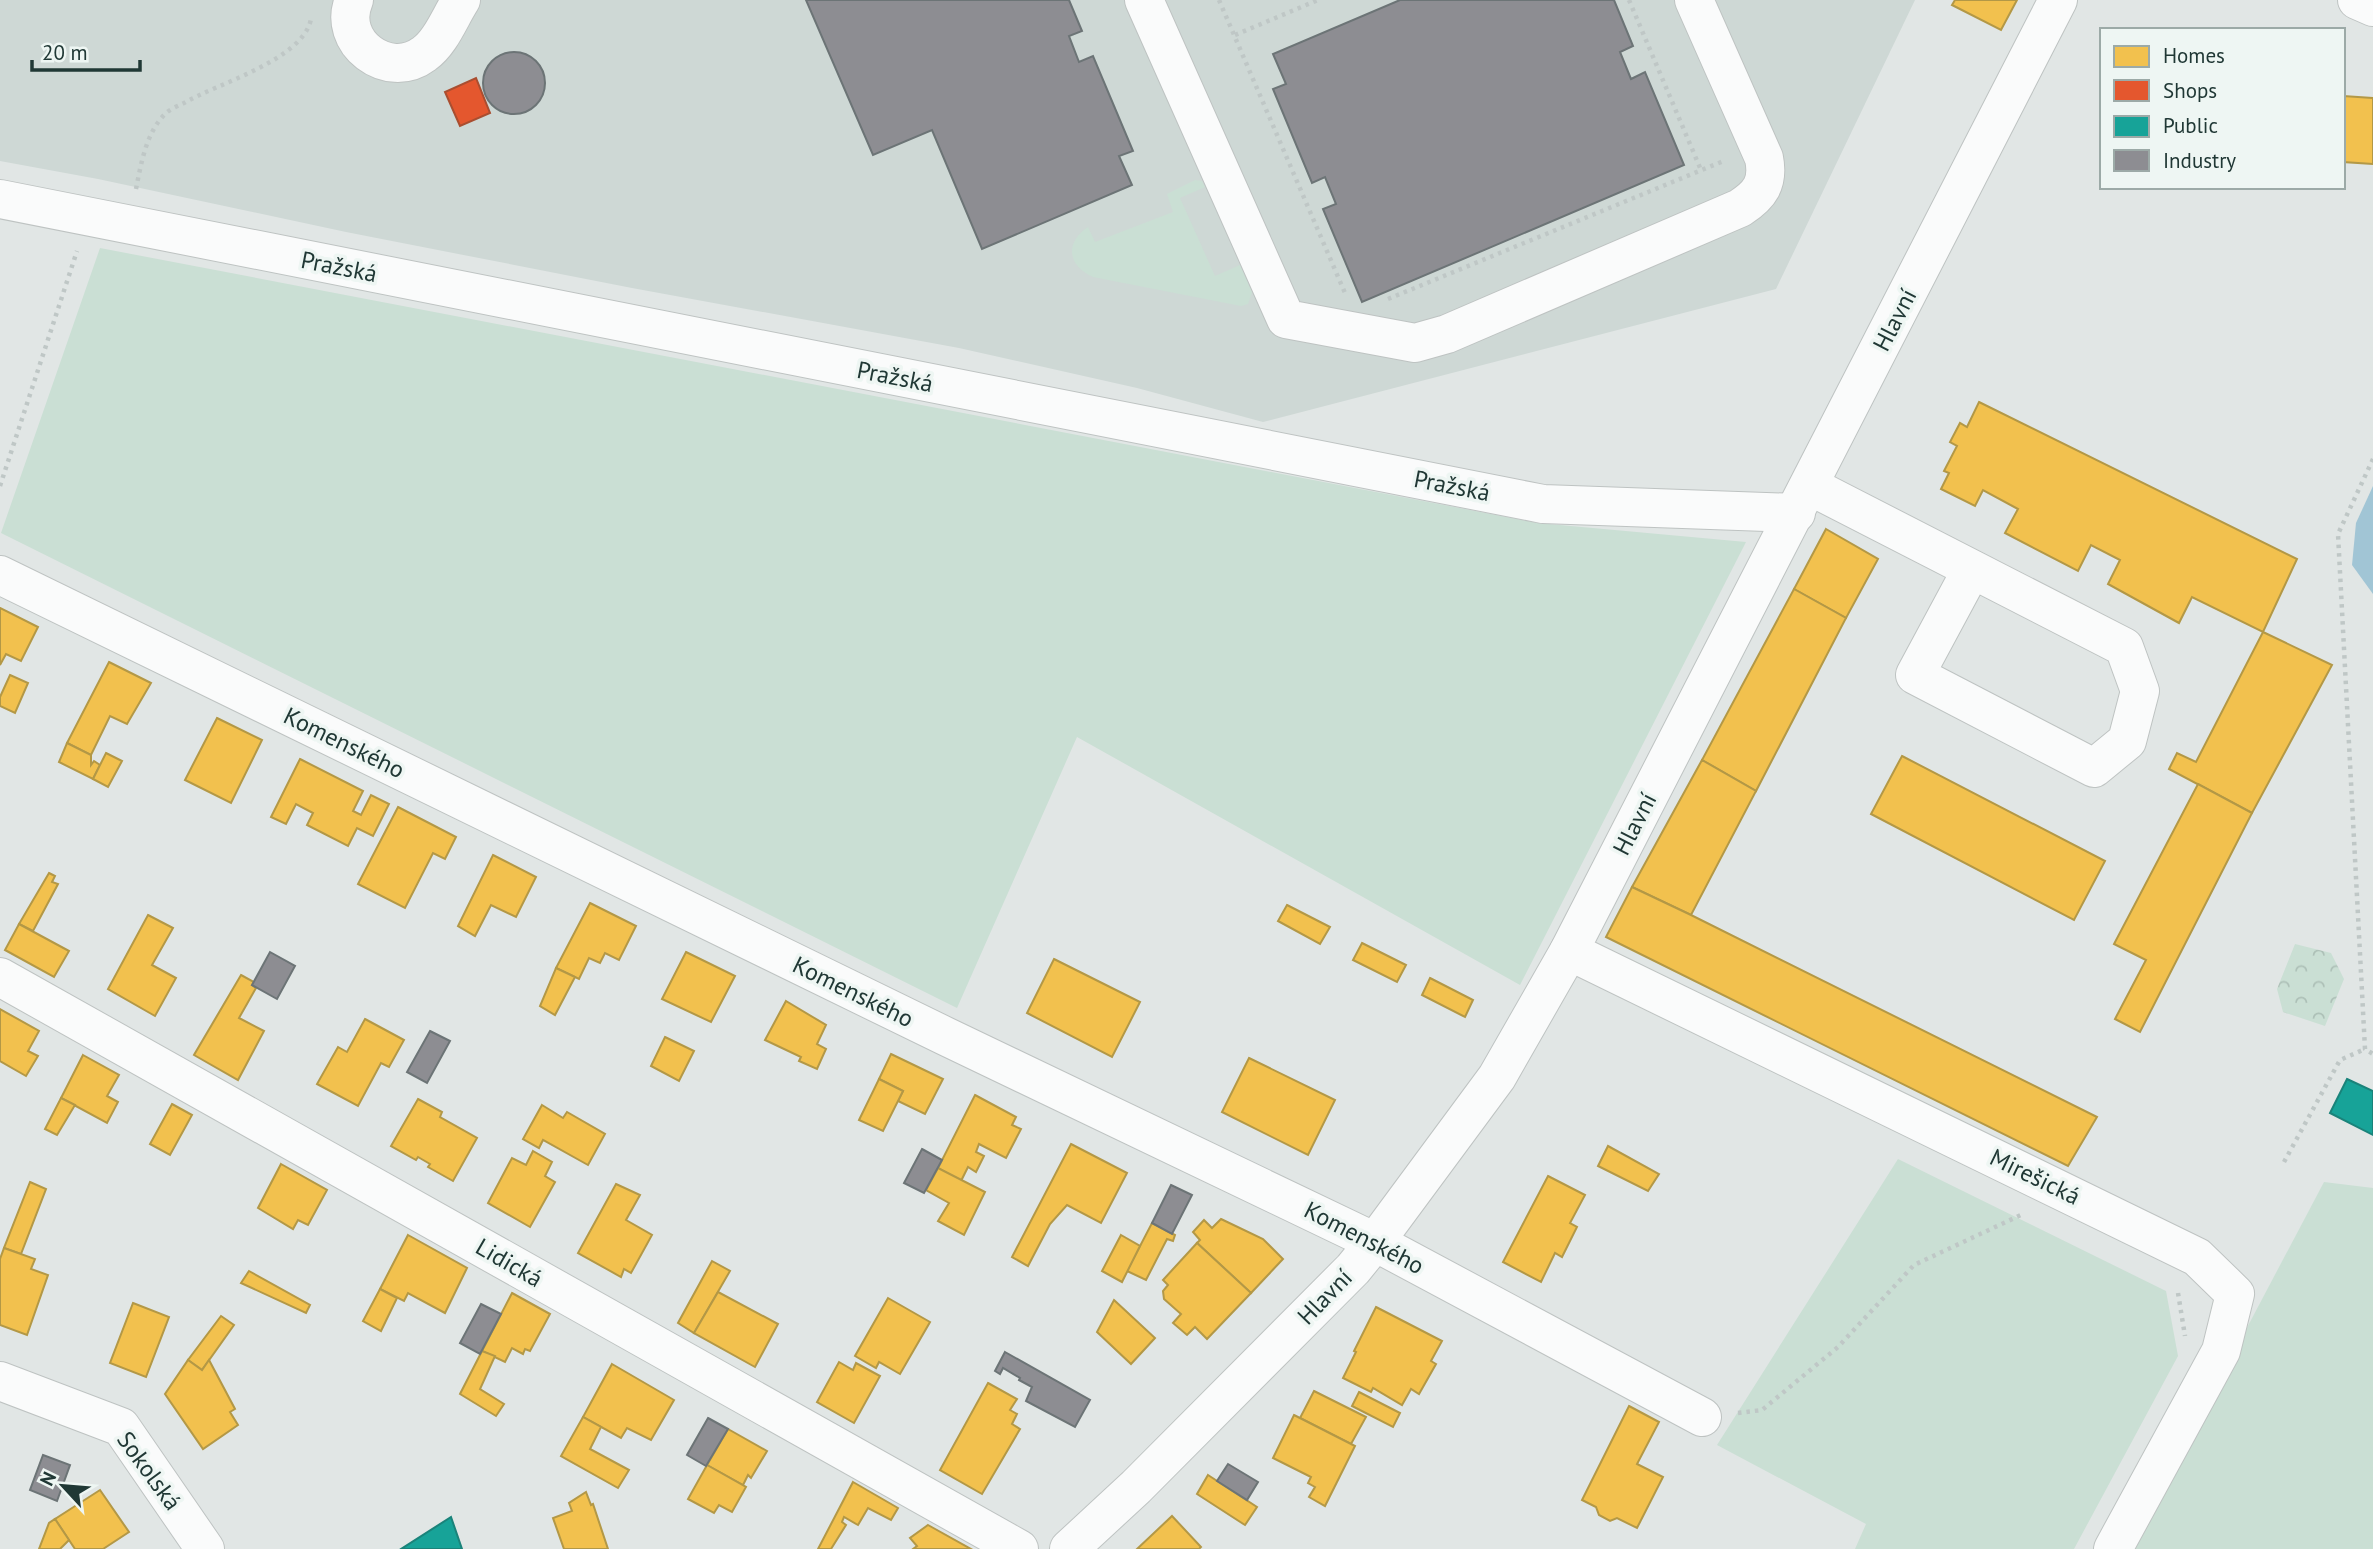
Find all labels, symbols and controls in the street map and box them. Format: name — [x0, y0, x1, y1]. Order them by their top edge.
scale bar — [32, 28, 140, 72]
legend — [2100, 28, 2345, 189]
text: 20 m — [42, 39, 88, 66]
text: Homes — [2163, 42, 2225, 69]
text: Shops — [2163, 77, 2217, 104]
text: Public — [2163, 112, 2218, 139]
text: Industry — [2163, 147, 2236, 174]
street label: Pražská — [298, 244, 380, 289]
street label: Hlavní — [1866, 283, 1923, 356]
street label: Pražská — [854, 354, 936, 399]
street label: Pražská — [1411, 463, 1493, 508]
street label: Komenského — [279, 700, 410, 785]
street label: Hlavní — [1606, 787, 1663, 860]
street label: Komenského — [788, 949, 919, 1034]
street label: Mirešická — [1985, 1141, 2085, 1212]
street label: Komenského — [1299, 1194, 1429, 1281]
street label: Lidická — [470, 1231, 548, 1294]
street label: Hlavní — [1291, 1262, 1359, 1331]
street label: Sokolská — [110, 1425, 188, 1516]
north arrow — [28, 1451, 98, 1521]
text: N — [34, 1468, 61, 1489]

